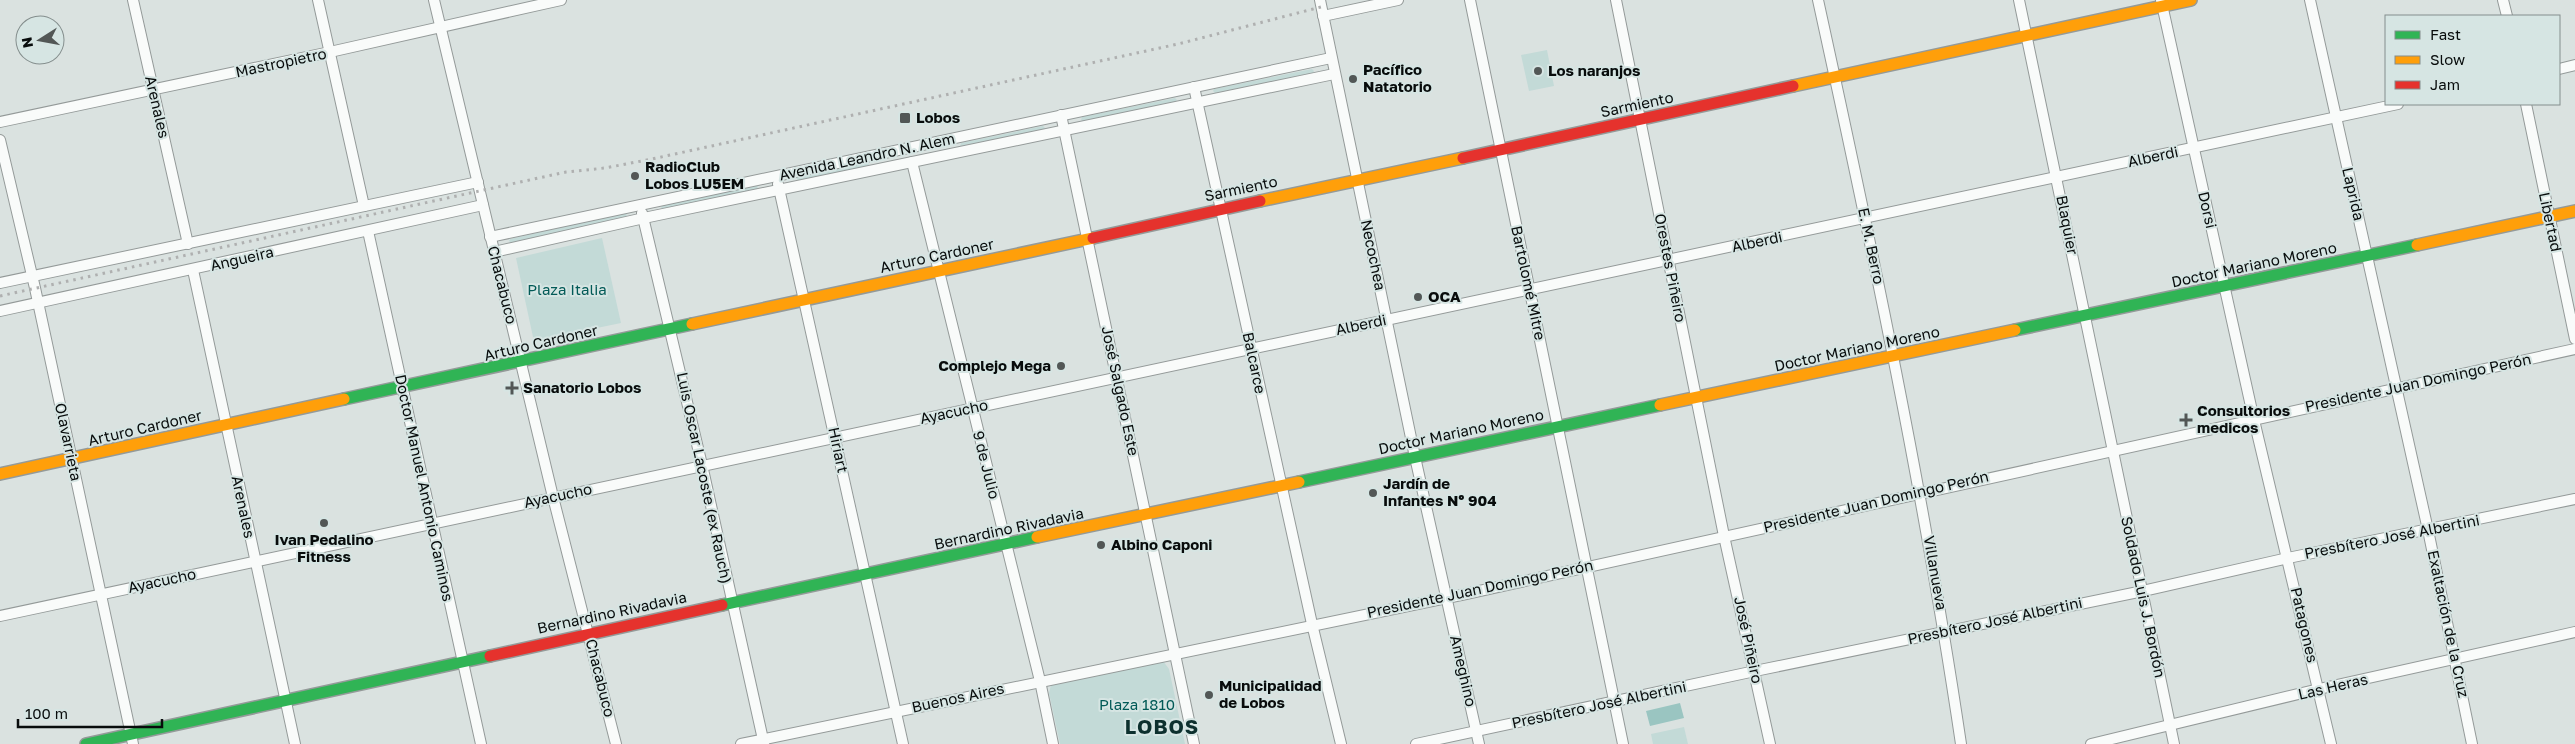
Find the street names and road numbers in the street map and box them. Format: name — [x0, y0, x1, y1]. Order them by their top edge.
street label: Mastropietro — [234, 44, 328, 80]
street label: Arenales — [142, 74, 174, 140]
street label: Sarmiento — [1599, 88, 1675, 121]
street label: Avenida Leandro N. Alem — [777, 129, 956, 183]
street label: Alberdi — [2126, 142, 2180, 170]
street label: Laprida — [2339, 165, 2369, 222]
street label: Sarmiento — [1203, 172, 1279, 205]
street label: Dorsi — [2195, 190, 2221, 230]
street label: Libertad — [2536, 190, 2566, 253]
street label: Blaquier — [2053, 194, 2083, 256]
street label: E. M. Berro — [1855, 206, 1889, 286]
street label: Orestes Piñeiro — [1652, 212, 1690, 324]
street label: Necochea — [1358, 218, 1390, 292]
street label: Bartolomé Mitre — [1508, 224, 1550, 342]
street label: Alberdi — [1730, 227, 1784, 255]
street label: Arturo Cardoner — [878, 234, 996, 276]
street label: Doctor Mariano Moreno — [2170, 238, 2338, 290]
street label: Angueira — [208, 242, 275, 274]
street label: Chacabuco — [485, 244, 521, 326]
street label: Alberdi — [1334, 310, 1388, 338]
street label: Arturo Cardoner — [482, 320, 600, 364]
street label: Doctor Mariano Moreno — [1773, 322, 1941, 374]
street label: José Salgado Este — [1098, 324, 1144, 457]
street label: Balcarce — [1240, 330, 1270, 395]
street label: Presidente Juan Domingo Perón — [2303, 349, 2533, 415]
street label: Luis Oscar Lacoste (ex Rauch) — [674, 370, 736, 585]
street label: Doctor Manuel Antonio Caminos — [392, 373, 458, 603]
street label: Ayacucho — [918, 395, 990, 427]
street label: Olavarrieta — [52, 401, 86, 482]
street label: Arturo Cardoner — [86, 405, 204, 449]
street label: Doctor Mariano Moreno — [1377, 405, 1545, 457]
street label: Hiriart — [825, 425, 853, 474]
street label: 9 de Julio — [970, 429, 1004, 501]
street label: Presidente Juan Domingo Perón — [1761, 466, 1990, 536]
street label: Arenales — [229, 474, 259, 540]
street label: Ayacucho — [522, 479, 594, 511]
street label: Bernardino Rivadavia — [932, 503, 1085, 553]
street label: Presbítero José Albertini — [2303, 510, 2481, 562]
street label: Soldado Luis J. Bordón — [2118, 515, 2170, 679]
street label: Villanueva — [1921, 534, 1951, 611]
street label: Exaltación de la Cruz — [2425, 548, 2473, 700]
street label: Presidente Juan Domingo Perón — [1365, 555, 1595, 621]
street label: Ayacucho — [126, 564, 198, 596]
street label: Patagones — [2288, 585, 2322, 664]
street label: Bernardino Rivadavia — [535, 587, 688, 637]
street label: Presbítero José Albertini — [1906, 593, 2084, 647]
street label: José Piñeiro — [1731, 595, 1767, 685]
street label: Ameghino — [1447, 633, 1481, 708]
street label: Chacabuco — [583, 637, 619, 719]
street label: Las Heras — [2296, 669, 2369, 703]
street label: Presbítero José Albertini — [1510, 677, 1688, 731]
street label: Buenos Aires — [910, 678, 1006, 716]

